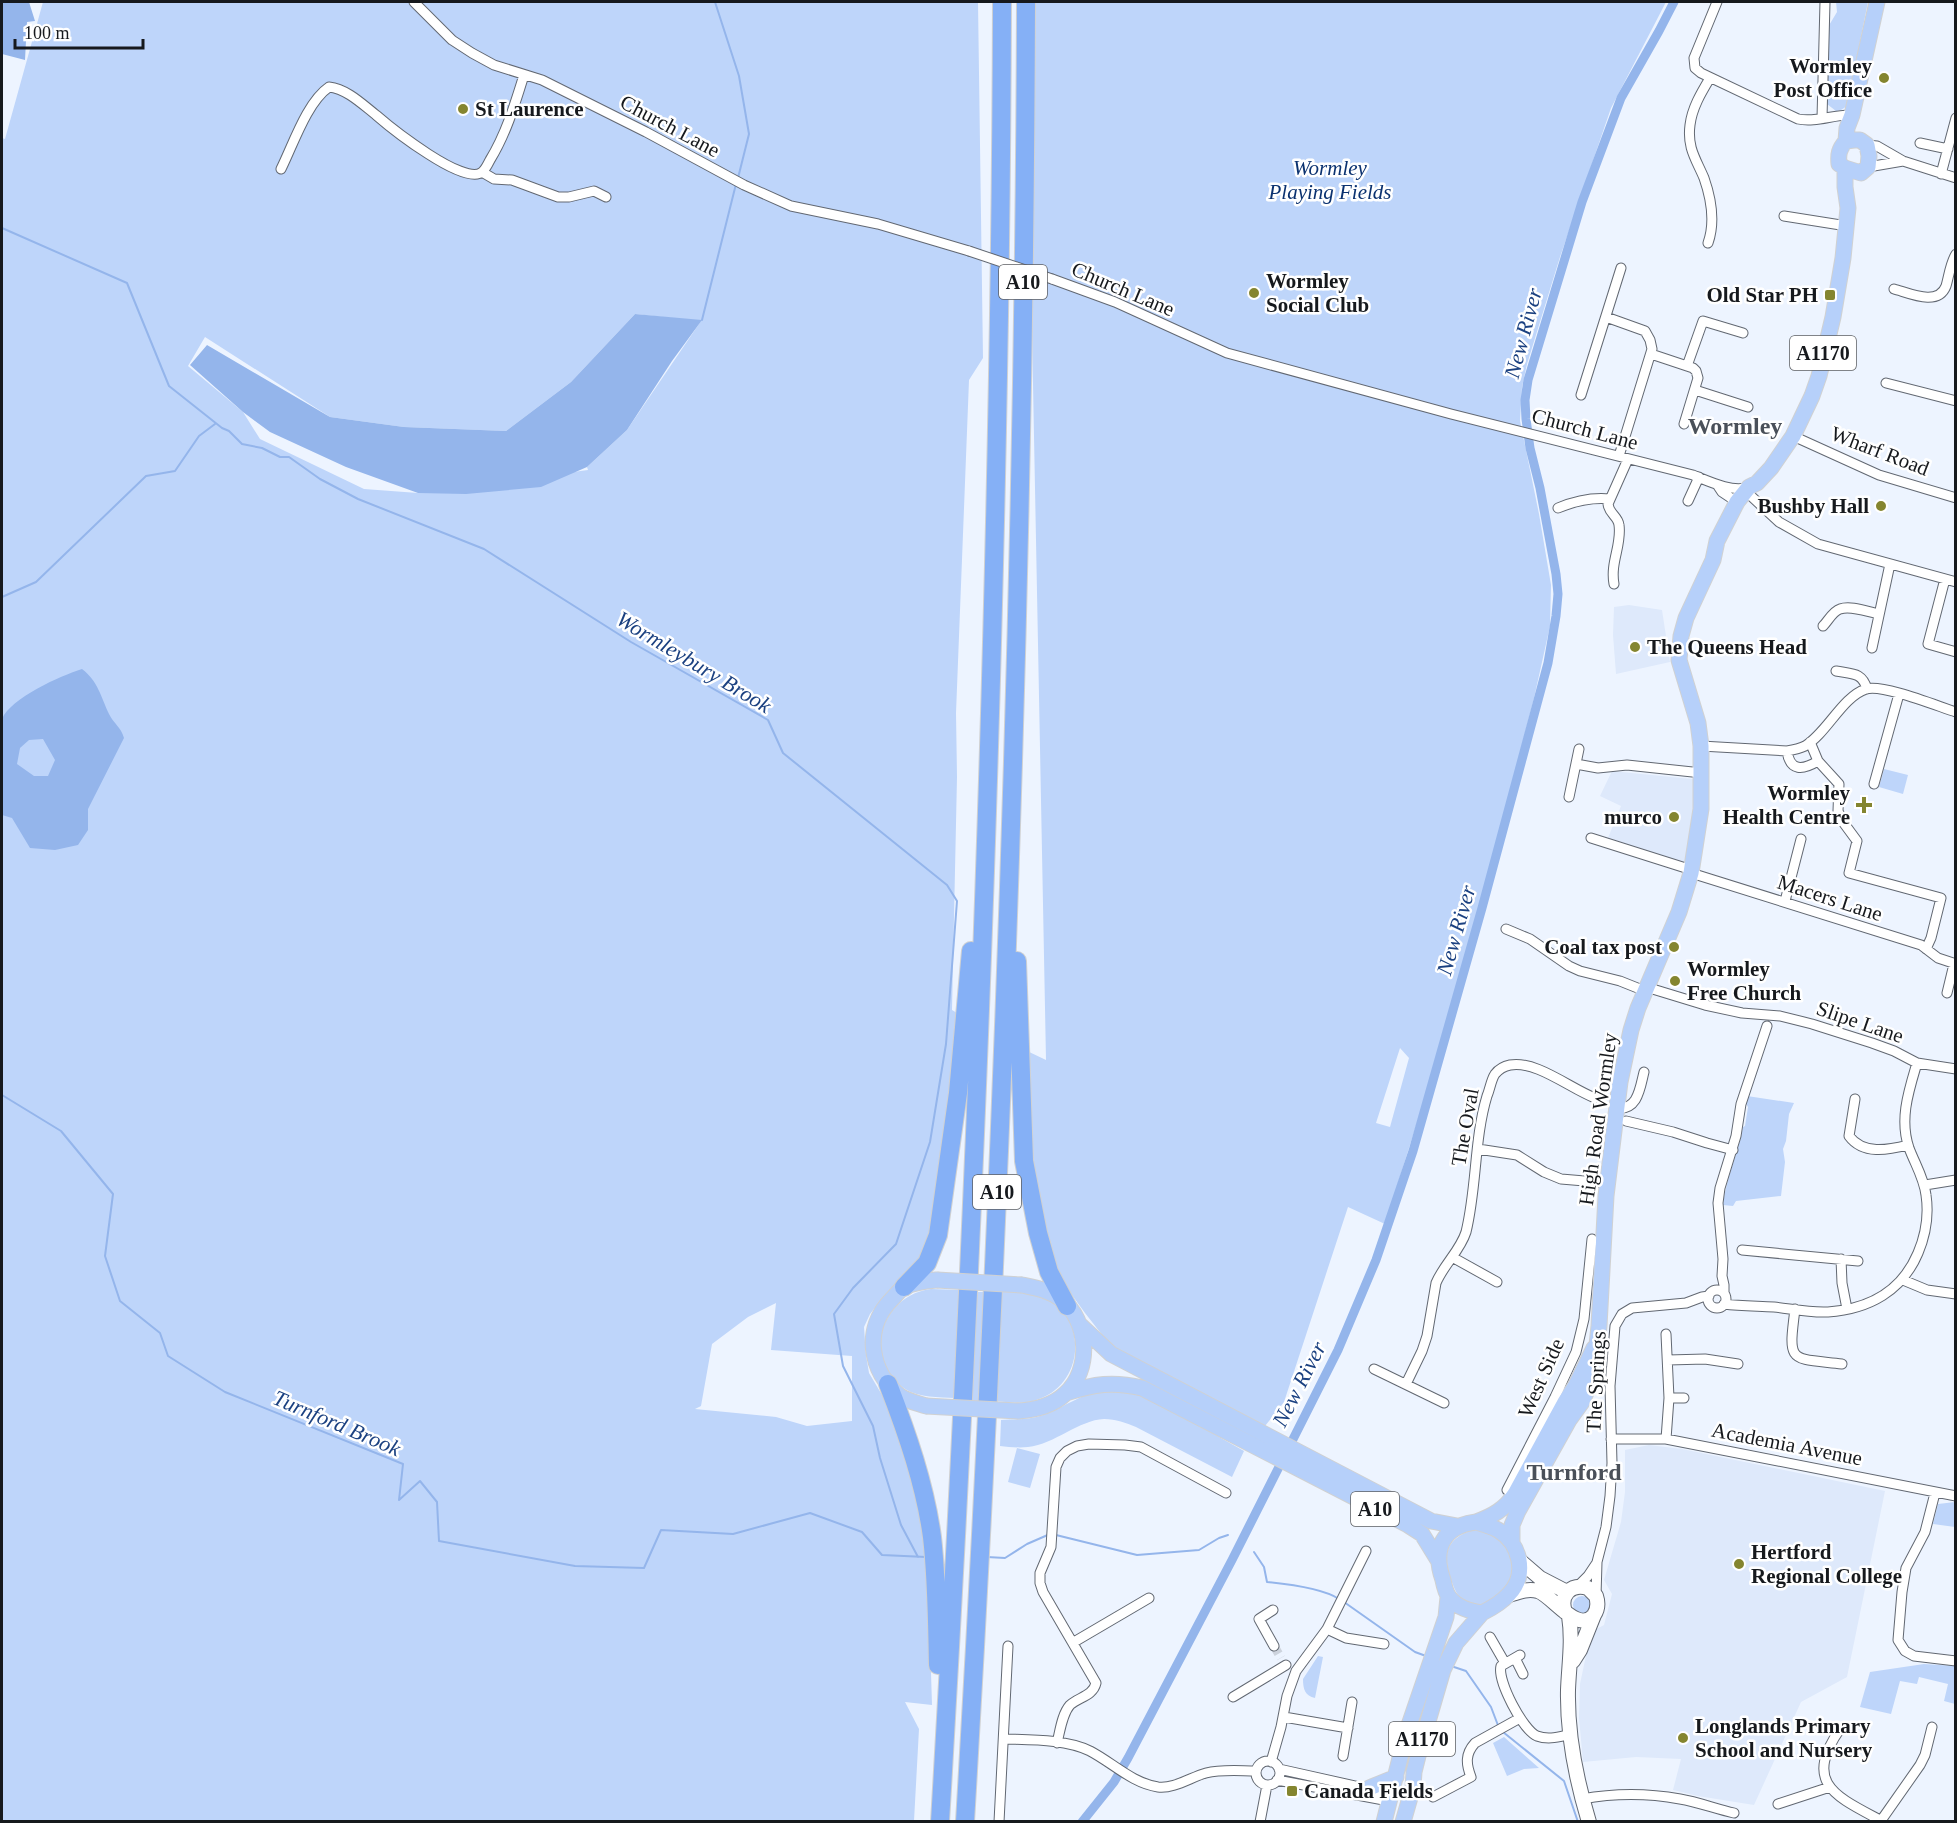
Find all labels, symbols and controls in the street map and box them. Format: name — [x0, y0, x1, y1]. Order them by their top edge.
scale bar — [15, 12, 142, 50]
text: 100 m — [24, 23, 70, 43]
place label: Wormley Post Office — [1773, 54, 1872, 102]
marker: Wormley Post Office — [1877, 71, 1891, 85]
street label: Church Lane — [616, 90, 724, 162]
place label: St Laurence — [475, 97, 584, 121]
marker: St Laurence — [456, 102, 470, 116]
park label: Wormley Playing Fields — [1267, 156, 1392, 204]
street label: Church Lane — [1068, 257, 1178, 321]
road number: A10 — [999, 265, 1047, 299]
place label: Wormley Social Club — [1266, 269, 1369, 317]
place label: Old Star PH — [1706, 283, 1818, 307]
water label: New River — [1499, 285, 1547, 382]
marker: Wormley Social Club — [1247, 286, 1261, 300]
marker: Old Star PH — [1823, 288, 1837, 302]
road number: A1170 — [1790, 336, 1856, 370]
street label: Church Lane — [1529, 403, 1641, 455]
district label: Wormley — [1688, 413, 1782, 439]
street label: Wharf Road — [1828, 421, 1933, 481]
place label: Bushby Hall — [1758, 494, 1869, 518]
marker: Bushby Hall — [1874, 499, 1888, 513]
water label: Wormleybury Brook — [612, 606, 777, 719]
place label: The Queens Head — [1647, 635, 1807, 659]
marker: The Queens Head — [1628, 640, 1642, 654]
place label: Wormley Health Centre — [1723, 781, 1850, 829]
marker: Wormley Health Centre — [1855, 796, 1873, 814]
place label: murco — [1604, 805, 1662, 829]
marker: murco — [1667, 810, 1681, 824]
street label: Macers Lane — [1774, 870, 1886, 926]
water label: New River — [1431, 882, 1481, 979]
place label: Coal tax post — [1544, 935, 1662, 959]
marker: Coal tax post — [1667, 940, 1681, 954]
place label: Wormley Free Church — [1687, 957, 1801, 1005]
marker: Wormley Free Church — [1668, 974, 1682, 988]
street label: Slipe Lane — [1813, 996, 1907, 1048]
street label: High Road Wormley — [1574, 1031, 1622, 1207]
street label: The Oval — [1446, 1086, 1484, 1168]
road number: A10 — [973, 1175, 1021, 1209]
street label: The Springs — [1581, 1330, 1611, 1434]
street label: West Side — [1513, 1335, 1569, 1421]
water label: New River — [1266, 1337, 1331, 1432]
water label: Turnford Brook — [270, 1385, 406, 1462]
street label: Academia Avenue — [1710, 1418, 1864, 1470]
district label: Turnford — [1526, 1459, 1622, 1485]
road number: A10 — [1351, 1492, 1399, 1526]
place label: Hertford Regional College — [1751, 1540, 1902, 1588]
marker: Hertford Regional College — [1732, 1557, 1746, 1571]
place label: Longlands Primary School and Nursery — [1695, 1714, 1873, 1762]
road number: A1170 — [1389, 1722, 1455, 1756]
marker: Longlands Primary School and Nursery — [1676, 1731, 1690, 1745]
place label: Canada Fields — [1304, 1779, 1433, 1803]
marker: Canada Fields — [1285, 1784, 1299, 1798]

